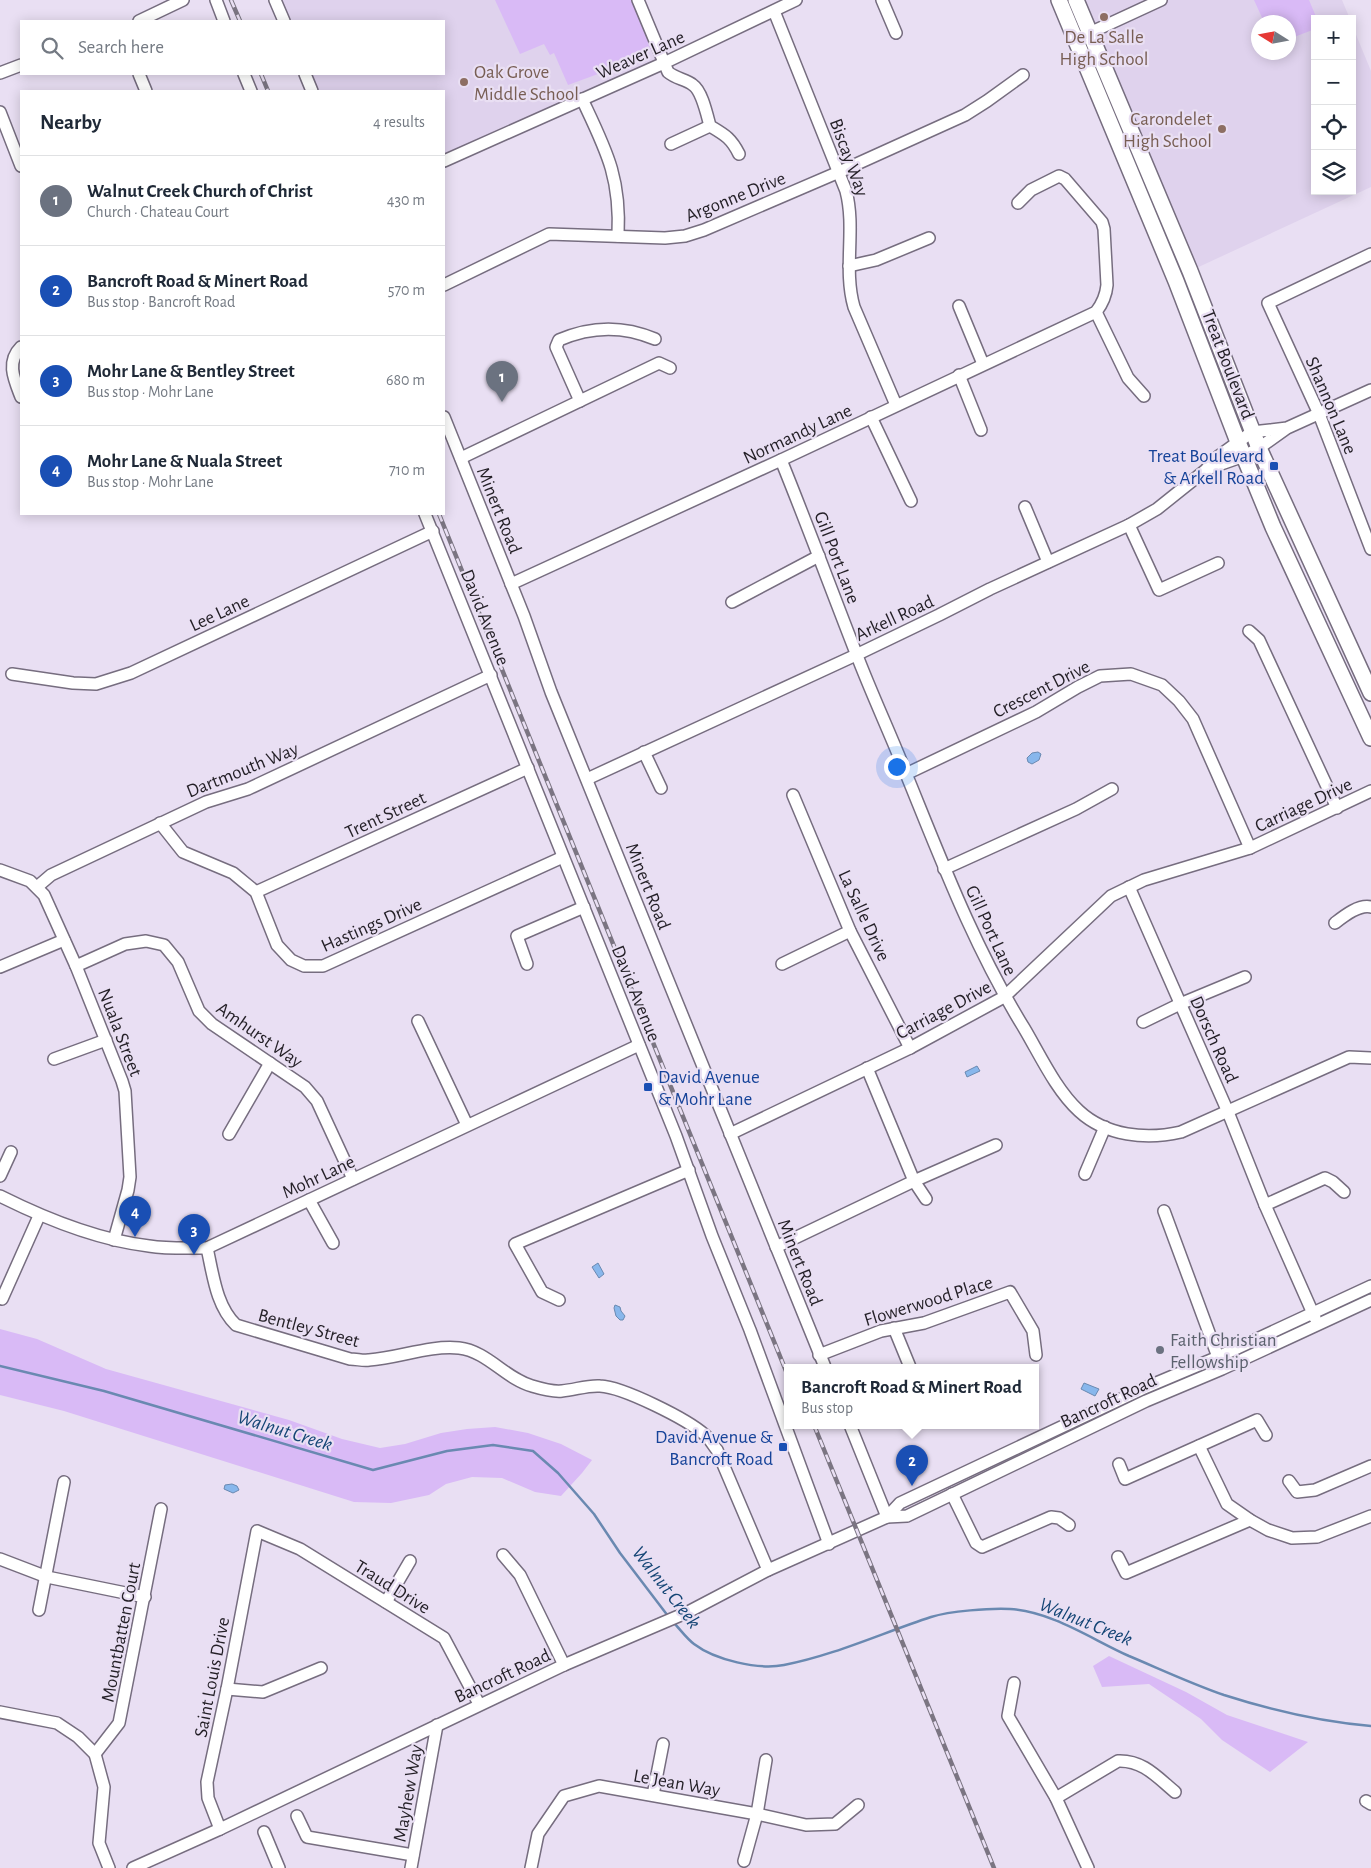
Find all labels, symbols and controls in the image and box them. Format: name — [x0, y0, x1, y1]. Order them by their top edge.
marker: De La Salle High School — [1098, 11, 1110, 23]
north arrow — [1251, 15, 1296, 60]
map controls — [1311, 15, 1356, 195]
button: + — [1311, 15, 1356, 60]
search box — [20, 20, 445, 75]
street label: Weaver Lane — [594, 28, 688, 83]
place label: De La Salle High School — [1060, 28, 1149, 69]
icon: search — [38, 34, 66, 62]
text: Search here — [78, 38, 164, 57]
button: − — [1311, 60, 1356, 105]
place label: Oak Grove Middle School — [474, 63, 579, 104]
marker: Oak Grove Middle School — [458, 76, 470, 88]
button: locate — [1311, 105, 1356, 150]
place label: Carondelet High School — [1123, 110, 1212, 151]
text: Nearby — [40, 112, 101, 133]
text: 4 results — [373, 114, 425, 130]
street label: Biscay Way — [826, 116, 871, 199]
marker: Carondelet High School — [1216, 123, 1228, 135]
button: layers — [1311, 150, 1356, 195]
street label: Argonne Drive — [683, 169, 788, 226]
text: Walnut Creek Church of Christ — [87, 182, 313, 201]
text: 1 — [53, 192, 59, 208]
text: 430 m — [387, 192, 425, 208]
text: Church · Chateau Court — [87, 204, 229, 220]
text: Bancroft Road & Minert Road — [87, 272, 308, 291]
text: 2 — [52, 282, 60, 298]
text: 570 m — [388, 282, 425, 298]
text: Bus stop · Bancroft Road — [87, 294, 235, 310]
street label: Treat Boulevard — [1198, 307, 1257, 422]
street label: Shannon Lane — [1302, 354, 1360, 457]
pin: 1 — [486, 361, 518, 402]
text: Mohr Lane & Bentley Street — [87, 362, 295, 381]
text: 3 — [53, 372, 59, 388]
text: 680 m — [386, 372, 425, 388]
text: Bus stop · Mohr Lane — [87, 384, 214, 400]
street label: Normandy Lane — [740, 401, 855, 468]
place label: Treat Boulevard & Arkell Road — [1148, 447, 1264, 488]
text: Mohr Lane & Nuala Street — [87, 452, 282, 471]
marker: Treat Boulevard & Arkell Road — [1268, 460, 1280, 472]
text: 4 — [52, 462, 60, 478]
text: 710 m — [389, 462, 425, 478]
street label: Minert Road — [473, 465, 525, 557]
text: Bus stop · Mohr Lane — [87, 474, 214, 490]
street label: Gill Port Lane — [810, 509, 863, 606]
street label: David Avenue — [457, 567, 512, 668]
street label: Lee Lane — [187, 591, 252, 635]
street label: Arkell Road — [852, 592, 937, 645]
street label: Crescent Drive — [990, 657, 1093, 722]
street label: Dartmouth Way — [184, 739, 301, 801]
your location — [884, 754, 910, 780]
street label: Carriage Drive — [1252, 775, 1355, 836]
street label: Trent Street — [342, 788, 429, 842]
street label: Minert Road — [622, 841, 674, 933]
street label: La Salle Drive — [834, 867, 893, 964]
street label: Gill Port Lane — [962, 883, 1020, 979]
street label: Hastings Drive — [318, 895, 425, 956]
street label: David Avenue — [608, 943, 663, 1044]
street label: Carriage Drive — [893, 977, 994, 1043]
street label: Nuala Street — [94, 986, 145, 1079]
street label: Dorsch Road — [1186, 993, 1241, 1086]
street label: Amhurst Way — [213, 999, 306, 1072]
place label: David Avenue & Mohr Lane — [658, 1068, 760, 1109]
marker: David Avenue & Mohr Lane — [642, 1081, 654, 1093]
street label: Mohr Lane — [279, 1152, 358, 1202]
pin: 4 — [119, 1196, 151, 1237]
pin: 3 — [178, 1214, 210, 1255]
street label: Minert Road — [774, 1217, 826, 1309]
street label: Flowerwood Place — [862, 1273, 995, 1330]
street label: Bentley Street — [256, 1306, 361, 1351]
place label: Faith Christian Fellowship — [1170, 1331, 1277, 1372]
marker: Faith Christian Fellowship — [1154, 1344, 1166, 1356]
popup — [784, 1364, 1039, 1429]
street label: Bancroft Road — [1058, 1371, 1160, 1432]
text: Bancroft Road & Minert Road — [801, 1378, 1022, 1397]
text: Bus stop — [801, 1400, 853, 1416]
water label: Walnut Creek — [235, 1407, 335, 1455]
place label: David Avenue & Bancroft Road — [655, 1428, 773, 1469]
marker: David Avenue & Bancroft Road — [777, 1441, 789, 1453]
pin: 2 — [896, 1445, 928, 1486]
water label: Walnut Creek — [628, 1543, 704, 1633]
street label: Traud Drive — [351, 1557, 433, 1618]
street label: Mountbatten Court — [99, 1561, 144, 1704]
water label: Walnut Creek — [1036, 1594, 1135, 1650]
street label: Saint Louis Drive — [192, 1616, 233, 1739]
street label: Bancroft Road — [452, 1646, 554, 1707]
street label: Mayhew Way — [391, 1743, 426, 1843]
street label: Le Jean Way — [632, 1766, 722, 1800]

